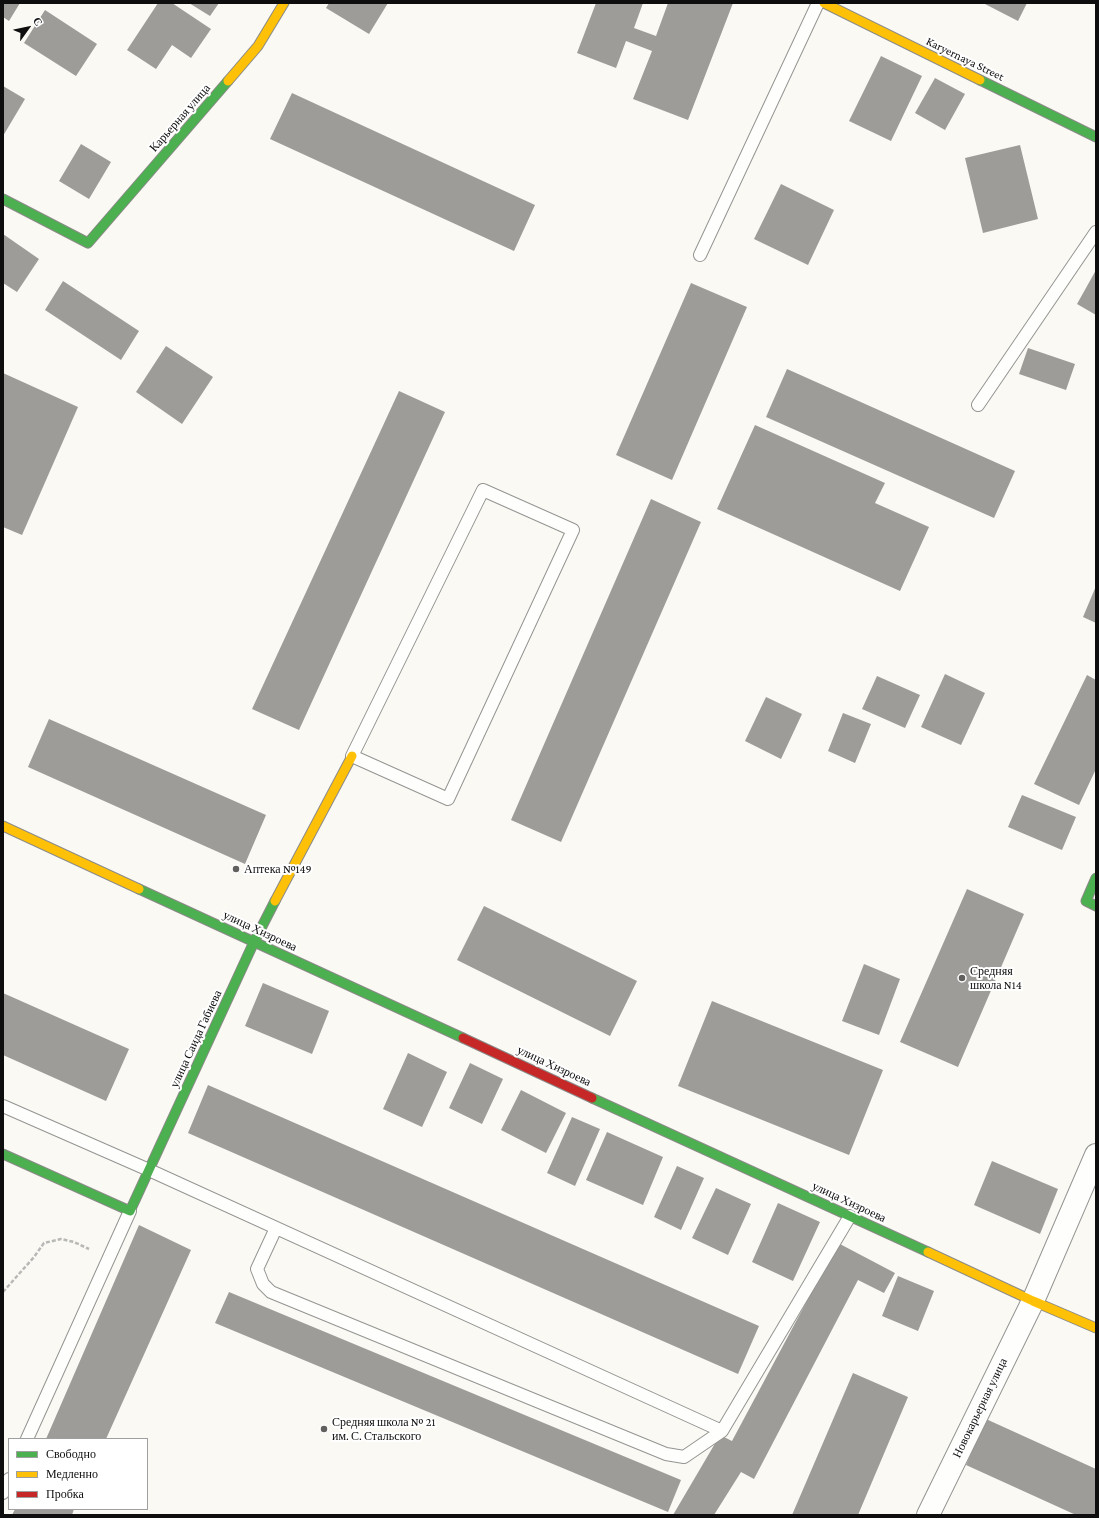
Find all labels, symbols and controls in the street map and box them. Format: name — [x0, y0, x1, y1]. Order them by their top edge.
north arrow — [8, 8, 48, 48]
text: С — [31, 15, 45, 28]
street label: Karyernaya Street — [924, 34, 1006, 84]
street label: Карьерная улица — [147, 81, 213, 155]
place label: Аптека №149 — [244, 862, 312, 876]
marker: Аптека №149 — [231, 864, 241, 874]
street label: улица Хизроева — [221, 908, 299, 954]
place label: Средняя школа N14 — [970, 964, 1022, 992]
marker: Средняя школа N14 — [957, 973, 967, 983]
street label: улица Саида Габиева — [167, 988, 225, 1090]
street label: улица Хизроева — [515, 1043, 593, 1089]
street label: улица Хизроева — [810, 1179, 888, 1225]
street label: Новокарьерная улица — [950, 1356, 1010, 1460]
place label: Средняя школа № 21 им. С. Стальского — [332, 1415, 435, 1443]
marker: Средняя школа № 21 им. С. Стальского — [319, 1424, 329, 1434]
legend — [8, 1438, 148, 1510]
text: Свободно — [46, 1447, 96, 1461]
text: Медленно — [46, 1467, 98, 1481]
text: Пробка — [46, 1487, 84, 1501]

